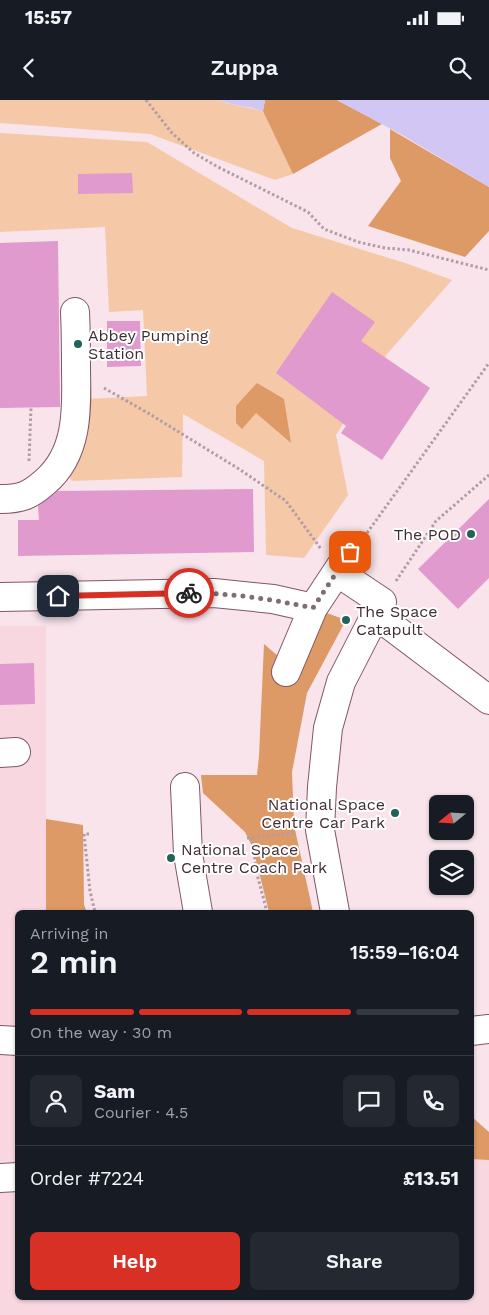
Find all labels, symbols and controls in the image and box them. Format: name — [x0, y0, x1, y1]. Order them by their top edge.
text: 15:57 — [25, 6, 72, 29]
icon: back — [15, 54, 43, 82]
icon: search — [446, 54, 474, 82]
text: Zuppa — [211, 55, 278, 80]
place label: Abbey Pumping Station — [88, 326, 209, 363]
marker: Abbey Pumping Station — [72, 338, 84, 350]
place label: The POD — [394, 525, 461, 544]
marker: The POD — [465, 528, 477, 540]
pin — [329, 531, 371, 573]
icon: bag — [336, 538, 364, 566]
courier — [164, 568, 214, 618]
pin — [37, 575, 79, 617]
icon: bike — [175, 579, 203, 607]
icon: home — [44, 582, 72, 610]
place label: The Space Catapult — [356, 602, 437, 639]
marker: The Space Catapult — [340, 614, 352, 626]
place label: National Space Centre Car Park — [261, 795, 385, 832]
north arrow — [429, 795, 474, 840]
map controls — [429, 795, 474, 895]
marker: National Space Centre Car Park — [389, 807, 401, 819]
place label: National Space Centre Coach Park — [181, 840, 327, 877]
button: layers — [429, 850, 474, 895]
marker: National Space Centre Coach Park — [165, 852, 177, 864]
text: Arriving in — [30, 924, 108, 943]
text: 15:59–16:04 — [350, 941, 459, 964]
text: 2 min — [30, 943, 118, 981]
text: On the way · 30 m — [30, 1023, 172, 1042]
button: person — [30, 1075, 82, 1127]
button: chat — [343, 1075, 395, 1127]
button: phone — [407, 1075, 459, 1127]
text: Sam — [94, 1080, 135, 1103]
text: Courier · 4.5 — [94, 1103, 188, 1122]
text: Order #7224 — [30, 1167, 144, 1190]
text: £13.51 — [403, 1167, 459, 1190]
button: Help — [30, 1232, 240, 1290]
button: Share — [250, 1232, 459, 1290]

